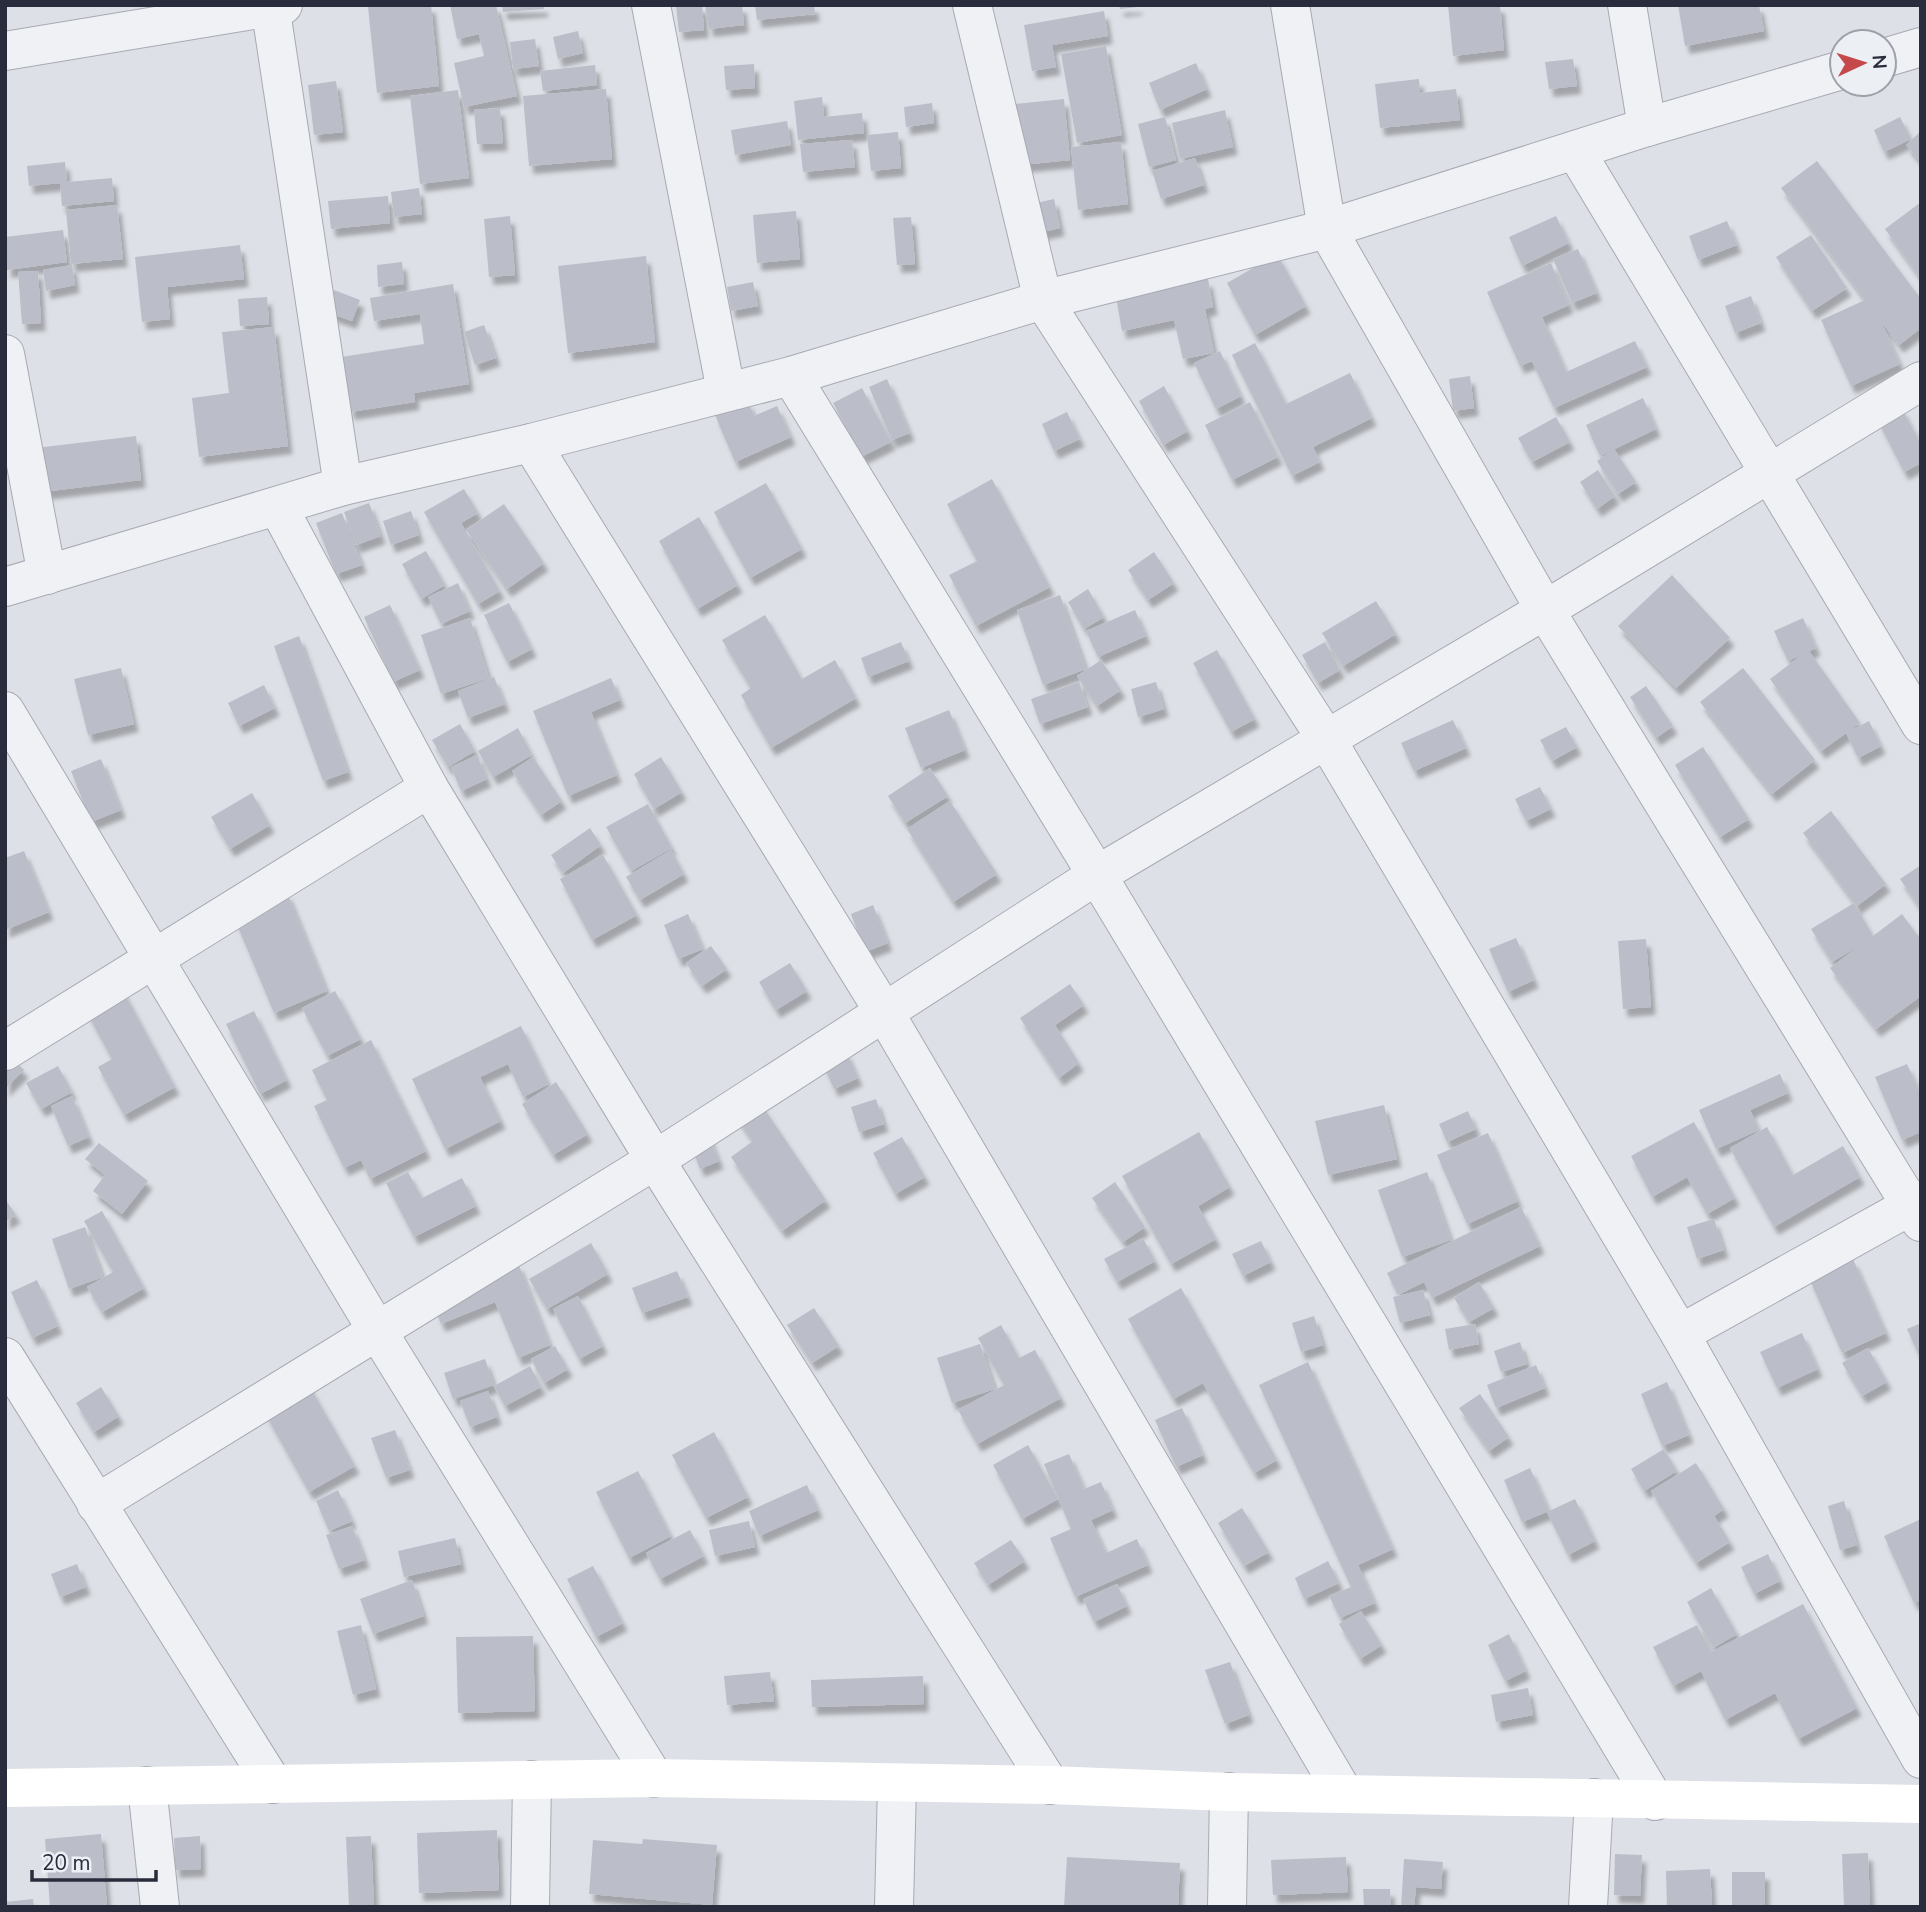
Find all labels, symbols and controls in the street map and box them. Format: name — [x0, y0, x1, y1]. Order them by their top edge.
north arrow — [1828, 28, 1898, 98]
text: N — [1865, 54, 1892, 70]
scale bar — [32, 1839, 156, 1883]
text: 20 m — [42, 1849, 91, 1877]

